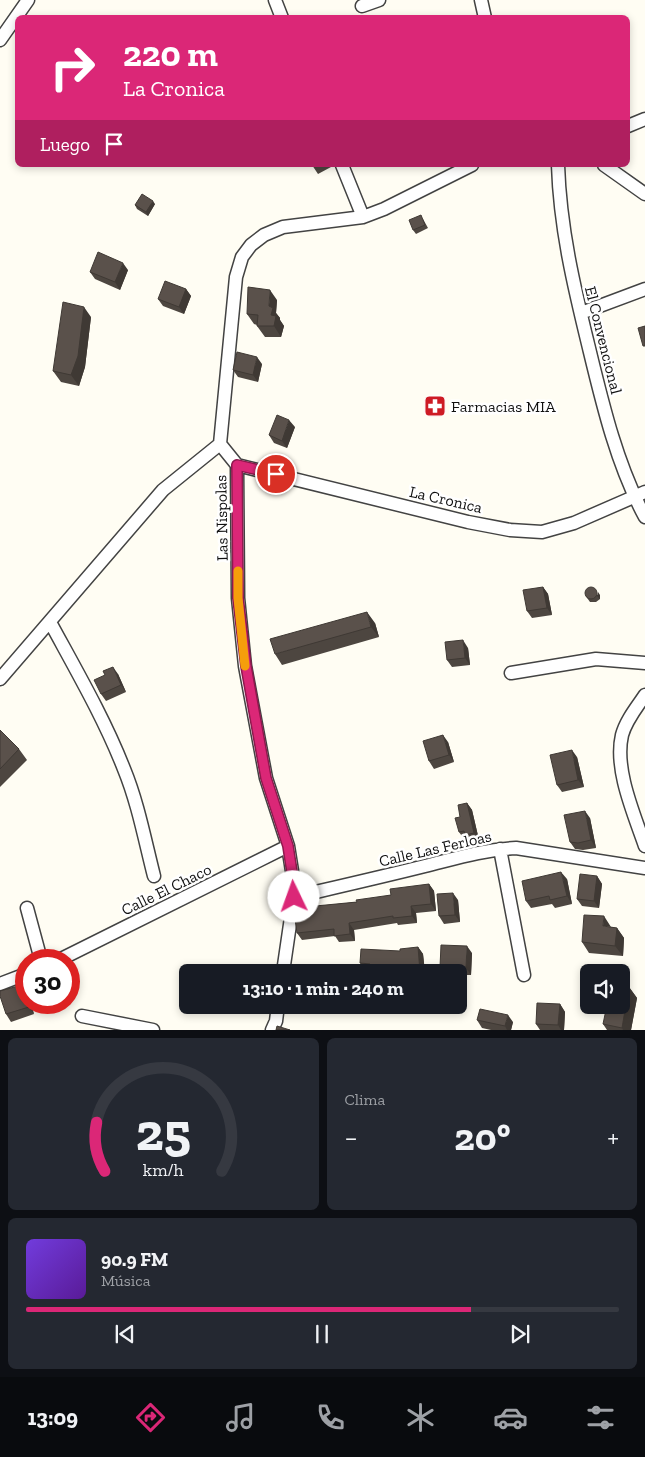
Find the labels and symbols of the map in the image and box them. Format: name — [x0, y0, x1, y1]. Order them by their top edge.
street label: El Convencional — [581, 284, 626, 396]
pharmacy icon: Farmacias MIA — [423, 394, 447, 418]
place label: Farmacias MIA — [451, 397, 556, 416]
pin — [255, 453, 297, 495]
street label: Las Nispolas — [211, 475, 232, 561]
street label: La Cronica — [408, 482, 484, 517]
street label: Calle Las Ferloas — [377, 826, 493, 871]
street label: Calle El Chaco — [118, 860, 214, 919]
position arrow — [267, 870, 319, 922]
speed limit sign: 30 — [15, 949, 80, 1014]

